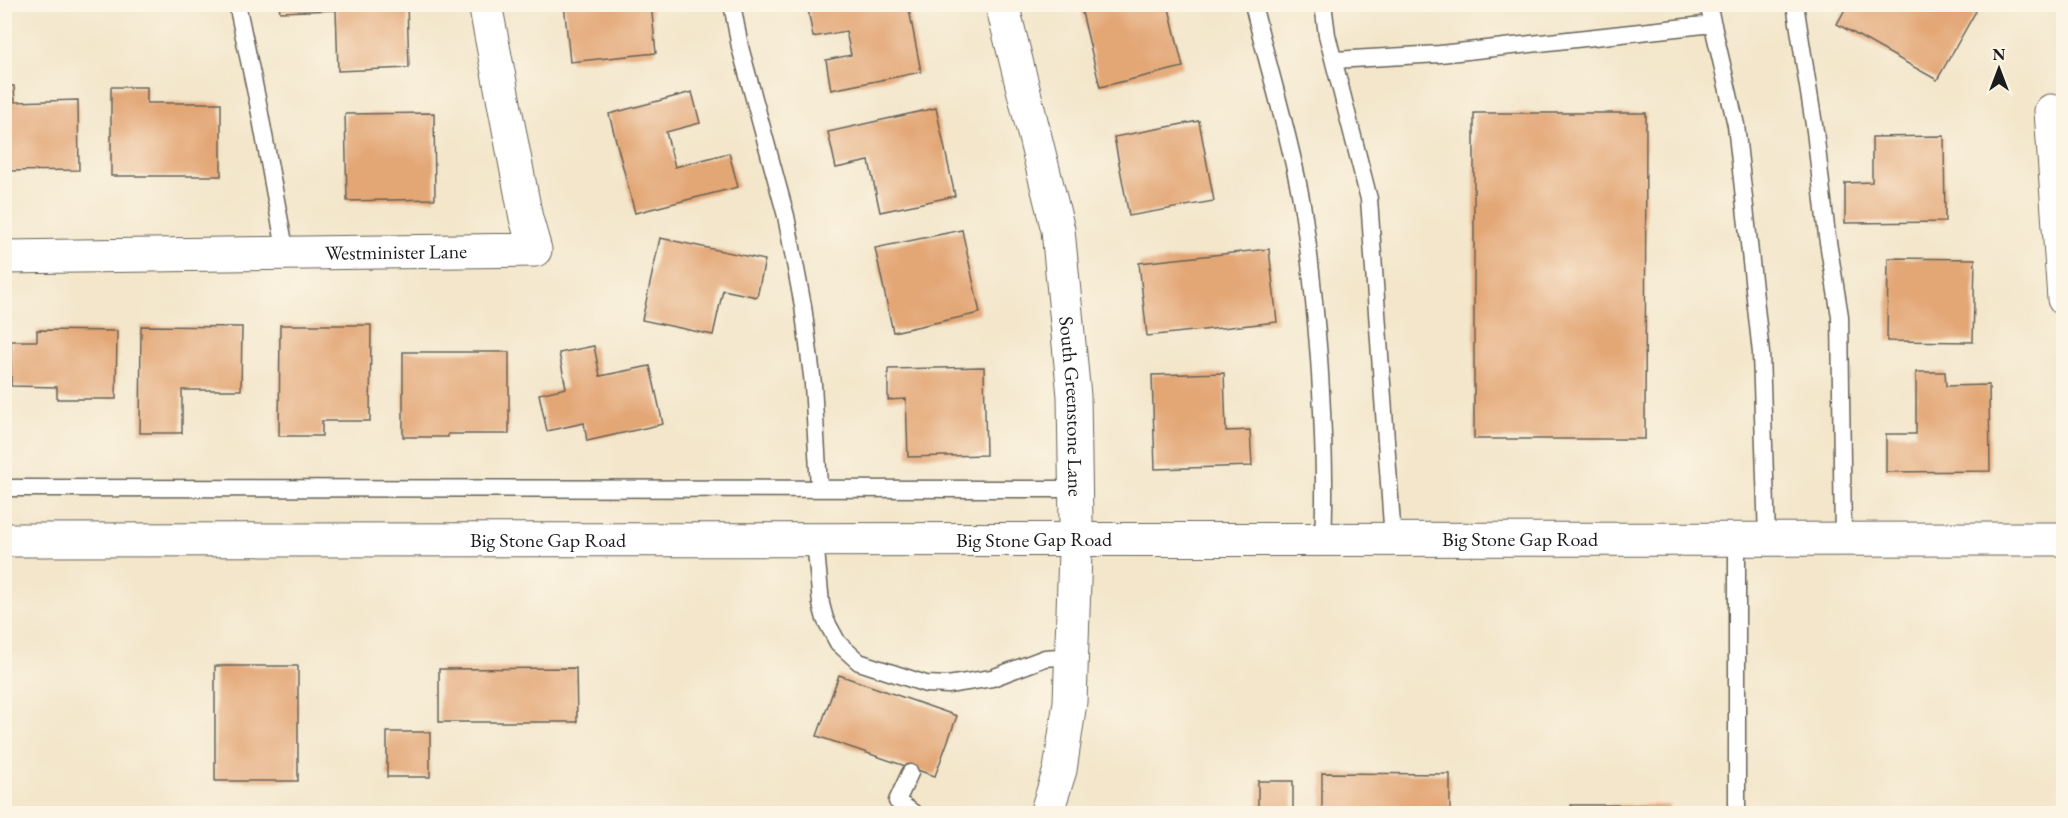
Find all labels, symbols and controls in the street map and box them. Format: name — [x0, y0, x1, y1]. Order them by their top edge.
north arrow — [1969, 39, 2029, 99]
text: N — [1993, 44, 2006, 65]
street label: Westminister Lane — [325, 238, 467, 266]
street label: South Greenstone Lane — [1053, 315, 1089, 497]
street label: Big Stone Gap Road — [956, 526, 1113, 553]
street label: Big Stone Gap Road — [1442, 526, 1599, 552]
street label: Big Stone Gap Road — [470, 527, 627, 553]

